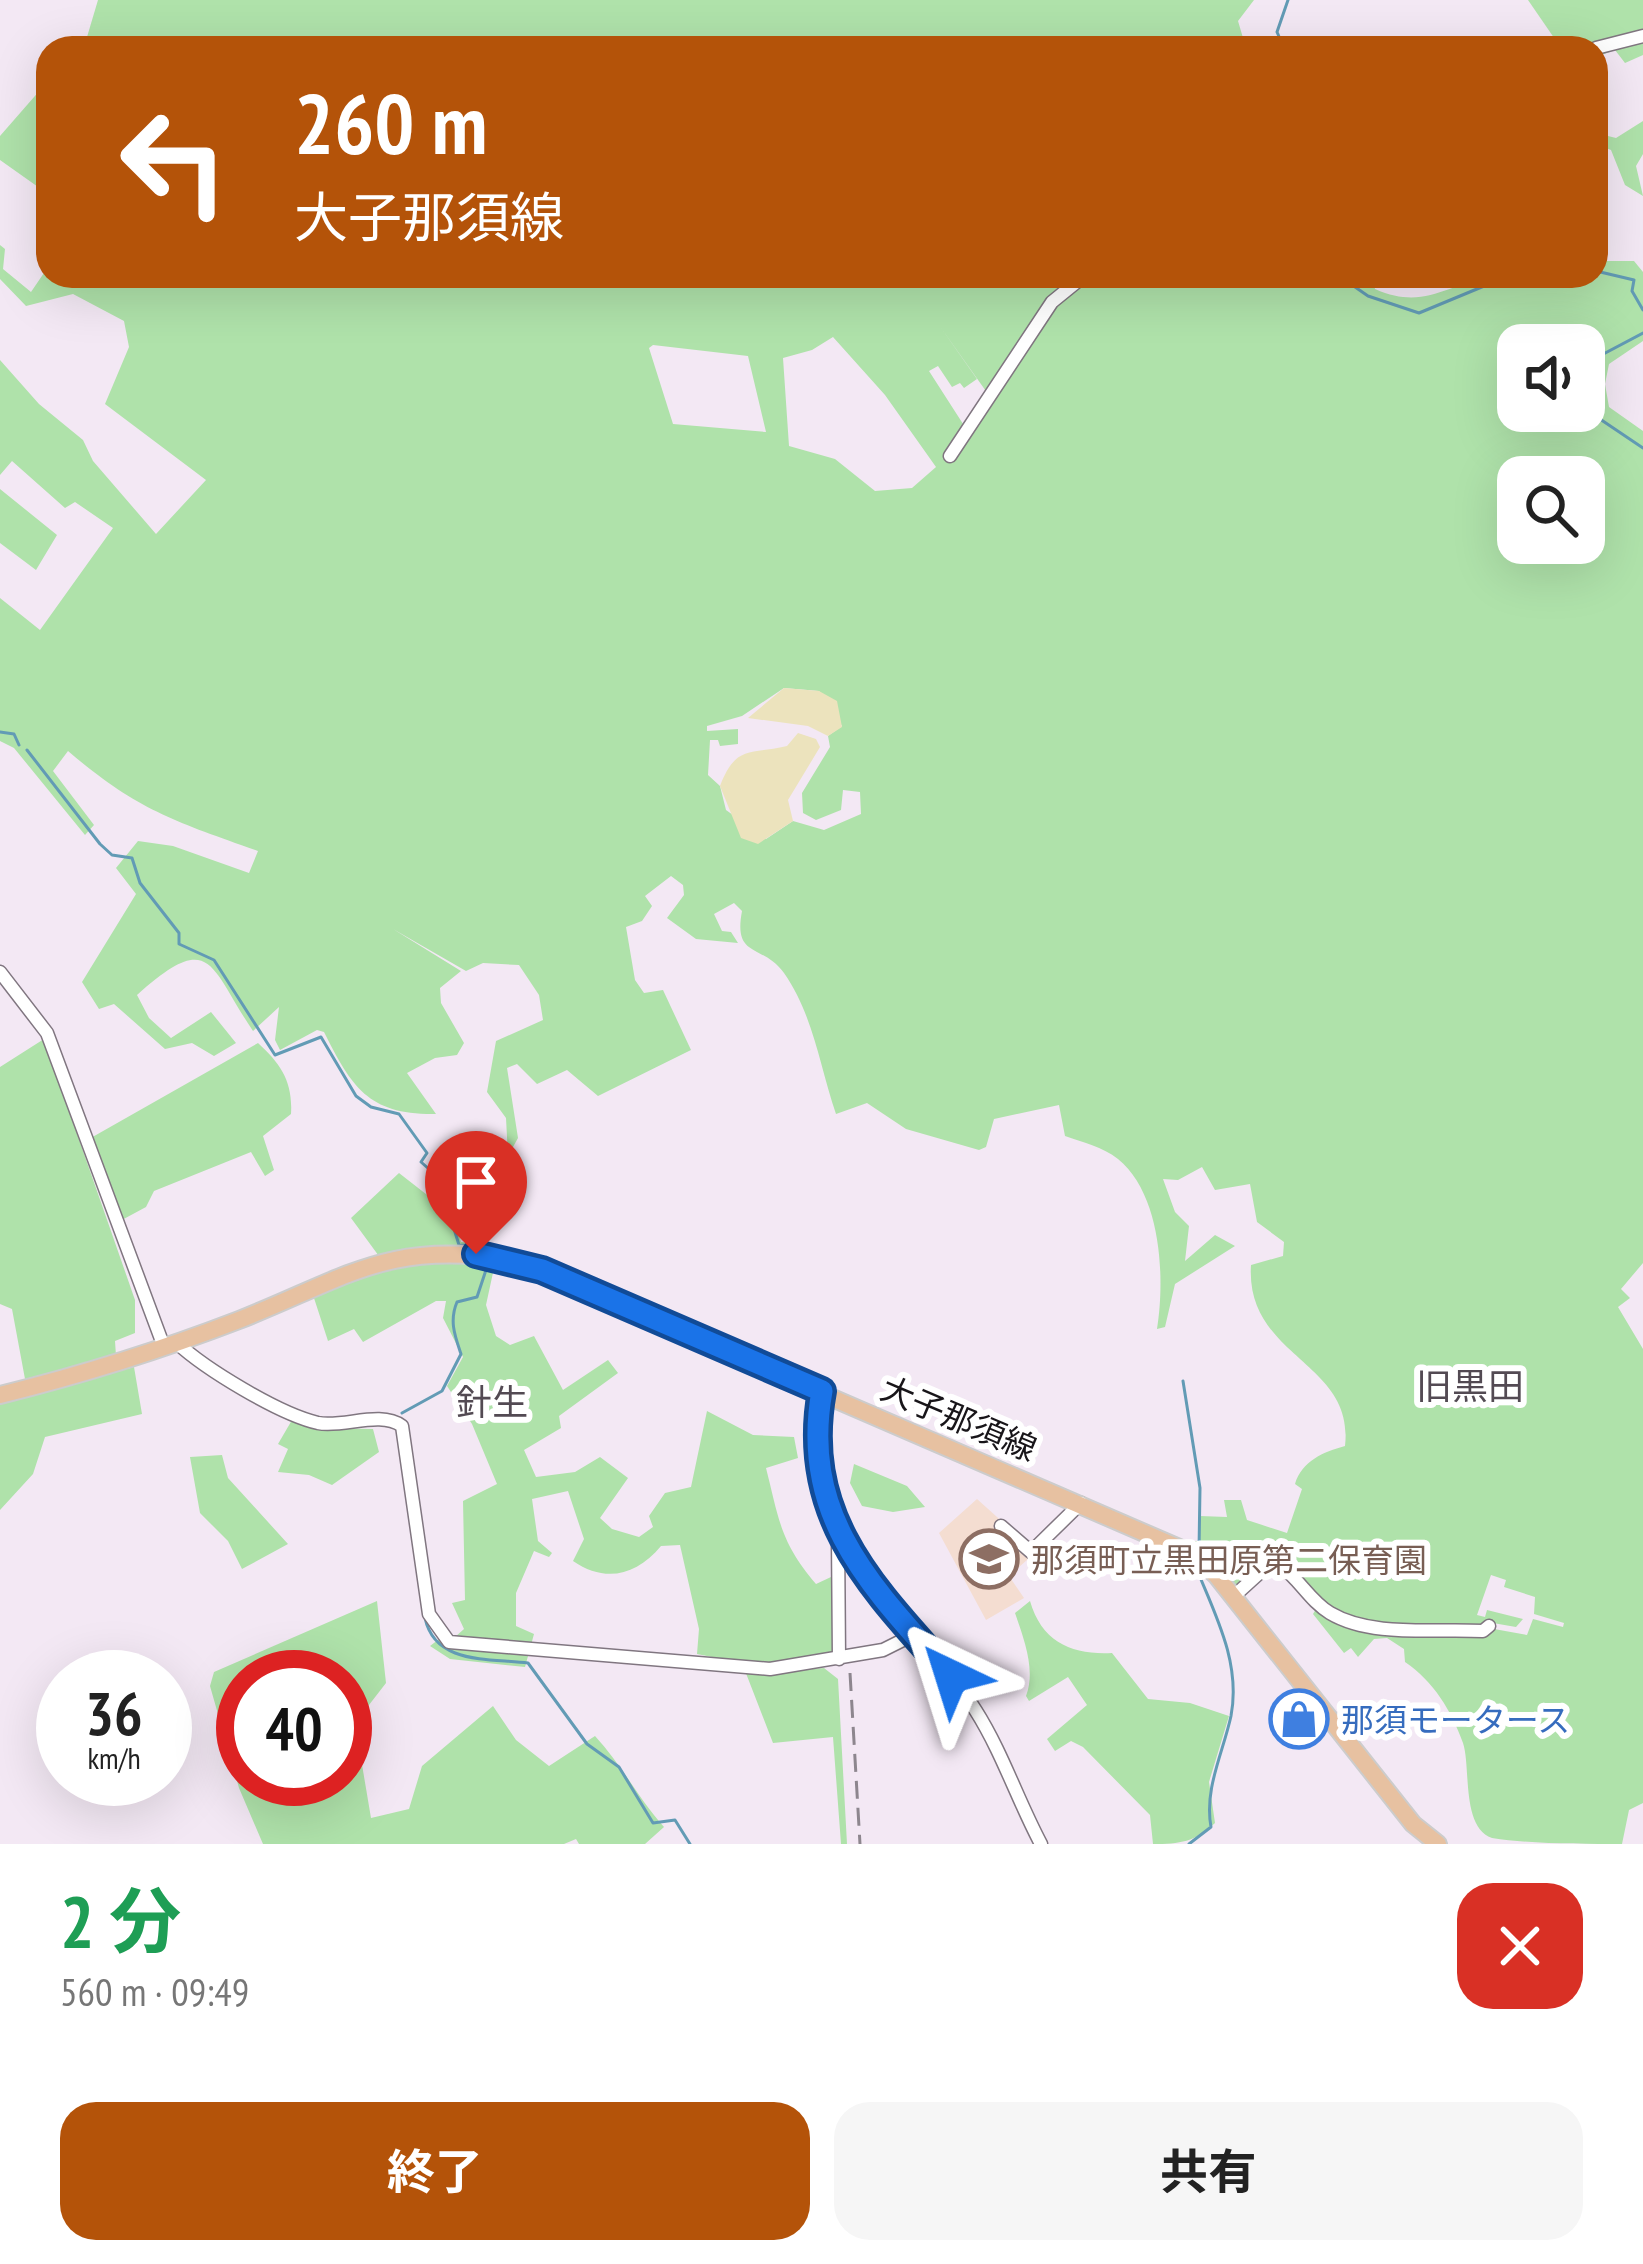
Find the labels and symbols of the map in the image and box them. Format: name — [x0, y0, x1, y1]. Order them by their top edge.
pin — [425, 1131, 527, 1254]
district label: 旧黒田 — [1416, 1362, 1524, 1409]
street label: 大子那須線 — [875, 1366, 1043, 1470]
district label: 針生 — [456, 1378, 528, 1425]
school or university icon: 那須町立黒田原第二保育園 — [958, 1528, 1020, 1590]
place label: 那須町立黒田原第二保育園 — [1031, 1538, 1427, 1581]
position arrow — [888, 1613, 1014, 1739]
speed limit sign: 40 — [216, 1650, 372, 1806]
shop icon: 那須モータース — [1268, 1688, 1330, 1750]
place label: 那須モータース — [1341, 1698, 1570, 1741]

